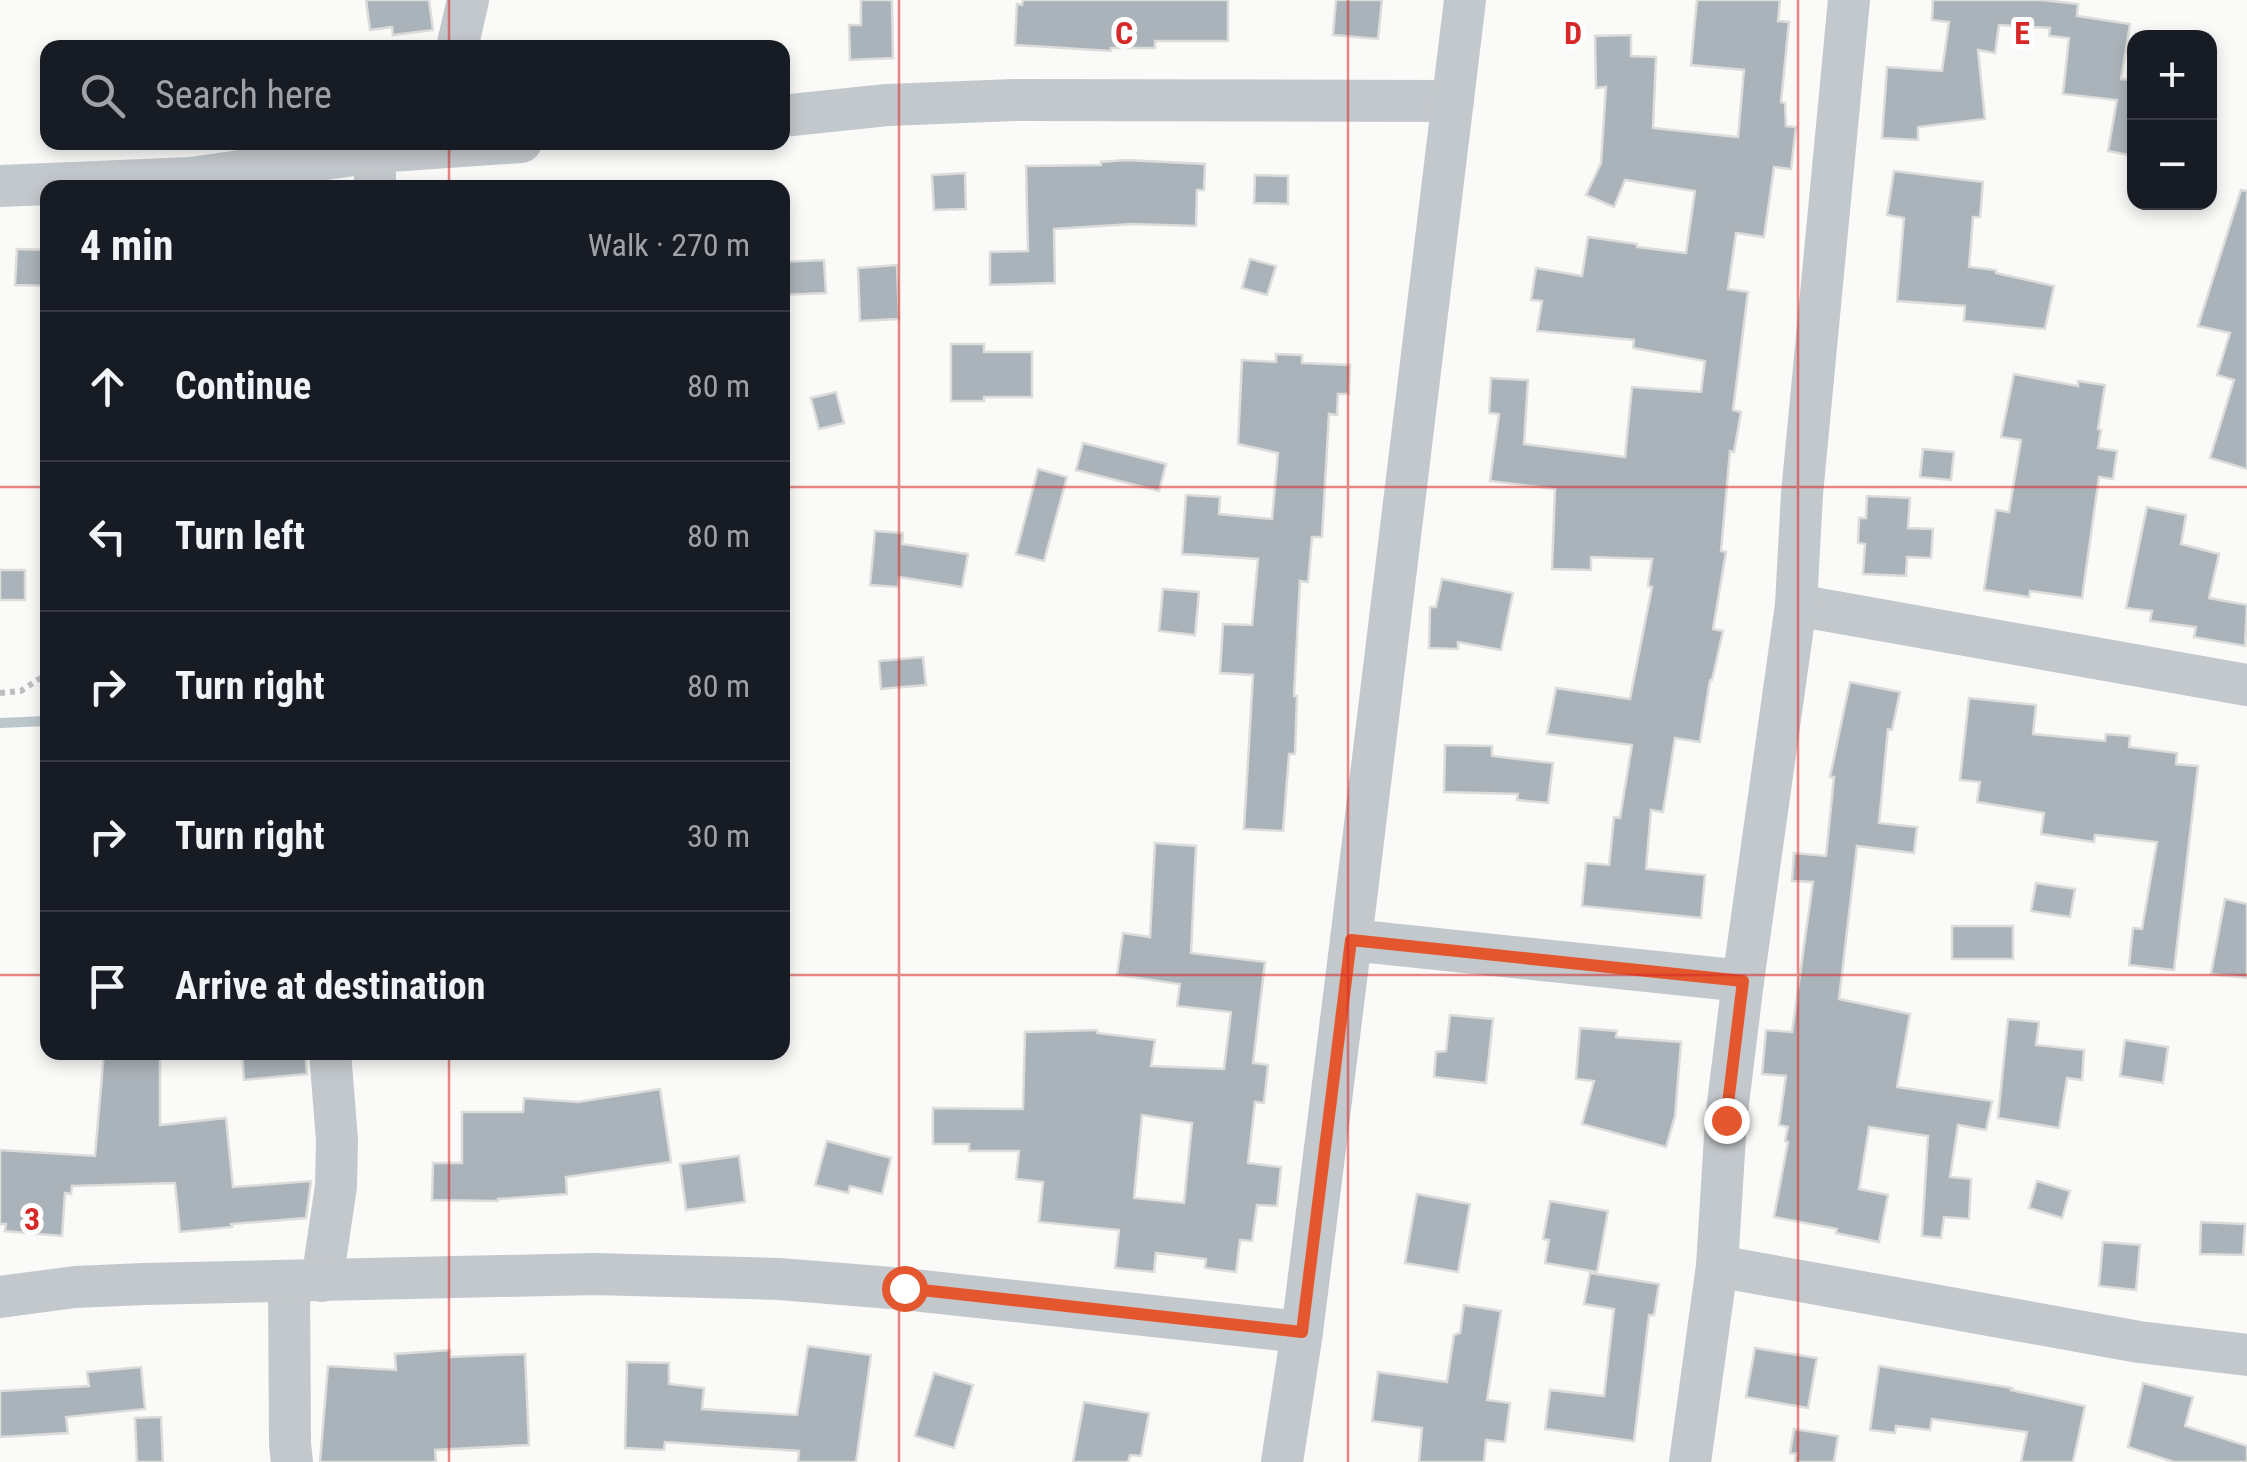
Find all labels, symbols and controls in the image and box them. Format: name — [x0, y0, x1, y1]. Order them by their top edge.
text: C — [1115, 14, 1133, 52]
text: D — [1564, 14, 1582, 52]
text: E — [2014, 14, 2030, 52]
map controls — [2127, 30, 2217, 210]
button: + — [2127, 30, 2217, 120]
search box — [40, 40, 790, 150]
icon: search — [75, 68, 130, 123]
text: Search here — [155, 73, 332, 117]
button: − — [2127, 120, 2217, 210]
text: 4 min — [80, 221, 173, 270]
text: Walk · 270 m — [588, 226, 750, 264]
icon: ahead — [80, 359, 135, 414]
text: Continue — [175, 364, 311, 408]
text: 80 m — [687, 367, 750, 405]
icon: left — [80, 509, 135, 564]
text: Turn left — [175, 514, 305, 558]
text: 80 m — [687, 517, 750, 555]
icon: right — [80, 659, 135, 714]
text: Turn right — [175, 664, 325, 708]
text: 80 m — [687, 667, 750, 705]
icon: right — [80, 809, 135, 864]
text: Turn right — [175, 814, 325, 858]
text: 30 m — [687, 817, 750, 855]
icon: arrive — [80, 959, 135, 1014]
text: Arrive at destination — [175, 964, 485, 1008]
route end — [1704, 1098, 1750, 1144]
text: 3 — [24, 1200, 40, 1238]
route start — [882, 1266, 928, 1312]

